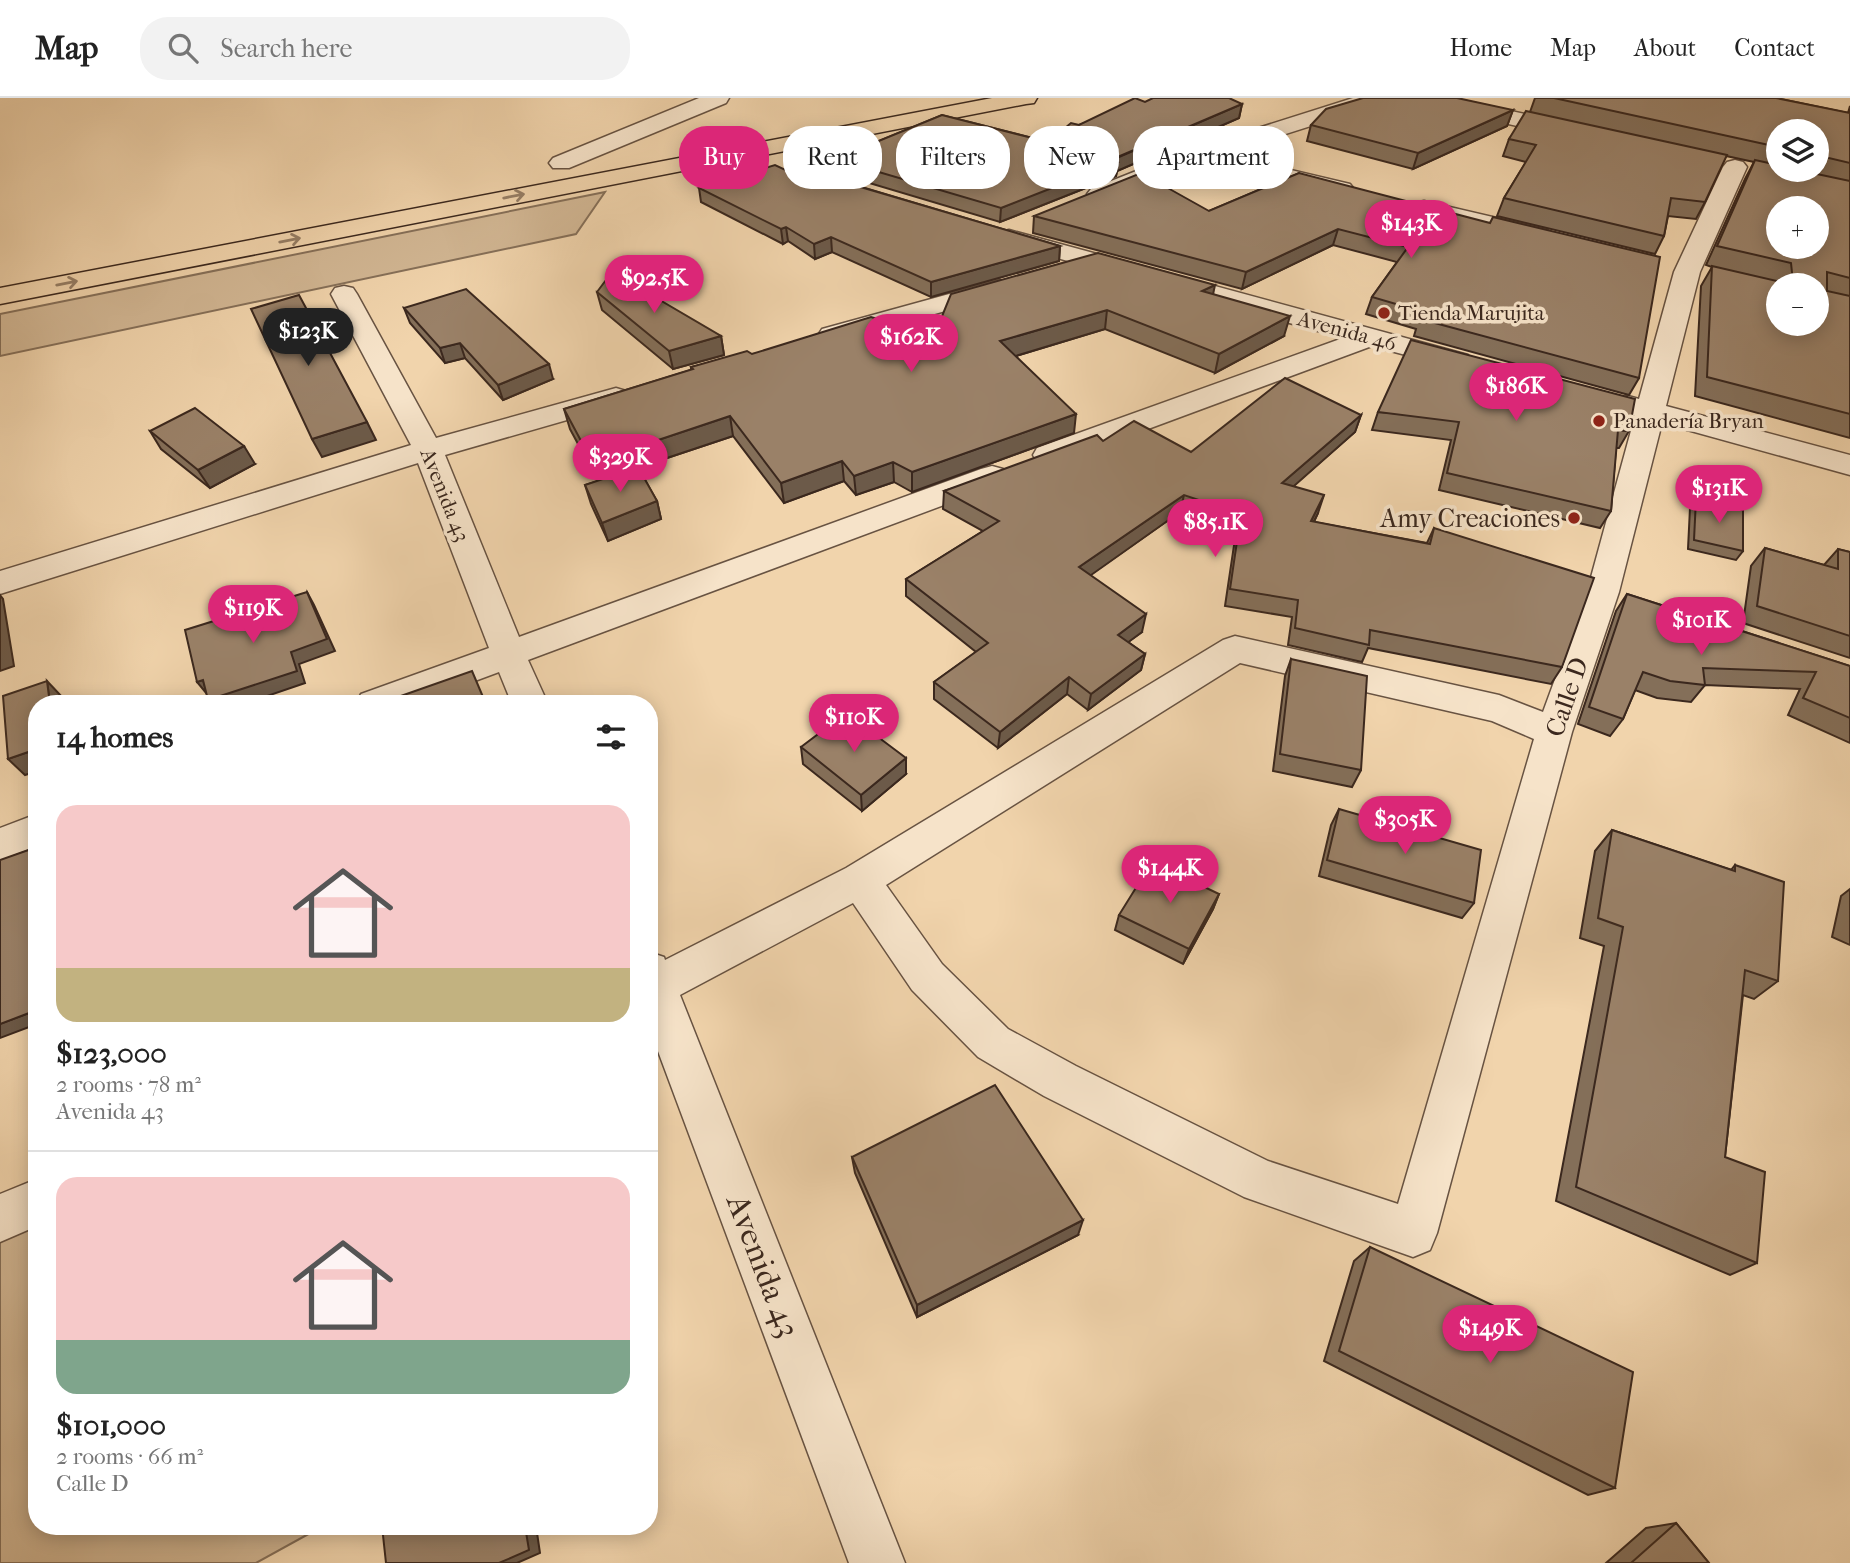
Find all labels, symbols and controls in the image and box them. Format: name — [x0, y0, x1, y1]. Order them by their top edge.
search box — [140, 17, 630, 80]
text: Map — [35, 29, 98, 68]
icon: search — [164, 29, 202, 67]
text: Search here — [220, 33, 352, 64]
text: Home — [1450, 34, 1512, 62]
text: Map — [1550, 34, 1596, 62]
text: About — [1634, 34, 1696, 62]
text: Contact — [1734, 34, 1815, 62]
map controls — [1766, 119, 1829, 336]
button: layers — [1766, 119, 1829, 182]
chip: Buy — [679, 126, 769, 189]
chip: Rent — [783, 126, 882, 189]
chip: Filters — [896, 126, 1010, 189]
chip: New — [1024, 126, 1119, 189]
chip: Apartment — [1133, 126, 1294, 189]
one-way arrow — [502, 189, 525, 202]
button: + — [1766, 196, 1829, 259]
pin: $143K — [1362, 200, 1460, 260]
text: $143K — [1381, 209, 1441, 236]
one-way arrow — [278, 232, 301, 246]
pin: $92.5K — [597, 256, 711, 315]
text: $92.5K — [621, 264, 687, 291]
button: − — [1766, 273, 1829, 336]
one-way arrow — [55, 276, 78, 289]
place label: Tienda Marujita — [1398, 301, 1545, 325]
marker: Tienda Marujita — [1376, 305, 1392, 321]
street label: Avenida 46 — [1294, 306, 1400, 356]
pin: $123K — [259, 308, 357, 368]
pin: $162K — [862, 314, 960, 374]
text: $123K — [279, 317, 337, 344]
text: $162K — [880, 323, 942, 350]
pin: $186K — [1467, 364, 1565, 423]
text: $186K — [1485, 372, 1547, 399]
place label: Panadería Bryan — [1613, 409, 1764, 433]
marker: Panadería Bryan — [1591, 413, 1607, 429]
pin: $329K — [571, 434, 669, 494]
text: $329K — [589, 443, 651, 470]
street label: Avenida 43 — [415, 444, 475, 545]
pin: $131K — [1670, 466, 1768, 525]
text: $131K — [1691, 474, 1747, 501]
pin: $85.1K — [1158, 500, 1272, 559]
place label: Amy Creaciones — [1379, 503, 1560, 534]
text: $85.1K — [1183, 508, 1247, 535]
marker: Amy Creaciones — [1566, 510, 1582, 526]
pin: $119K — [204, 586, 302, 645]
text: $119K — [224, 594, 282, 621]
pin: $101K — [1652, 598, 1750, 657]
text: $101K — [1672, 606, 1730, 633]
street label: Calle D — [1539, 653, 1595, 741]
pin: $110K — [805, 694, 903, 754]
text: $110K — [825, 703, 883, 730]
icon: filters — [592, 718, 630, 756]
text: 14 homes — [56, 720, 173, 755]
pin: $305K — [1356, 796, 1454, 856]
text: $305K — [1374, 805, 1436, 832]
pin: $144K — [1121, 846, 1219, 905]
icon: home — [280, 850, 406, 976]
text: $144K — [1138, 854, 1202, 881]
text: $123,000 — [56, 1036, 167, 1071]
text: 2 rooms · 78 m² — [56, 1071, 201, 1098]
text: Avenida 43 — [56, 1098, 164, 1125]
street label: Avenida 43 — [718, 1187, 807, 1343]
icon: home — [280, 1222, 406, 1348]
pin: $149K — [1441, 1306, 1539, 1365]
text: $149K — [1458, 1314, 1522, 1341]
text: $101,000 — [56, 1408, 166, 1443]
text: 2 rooms · 66 m² — [56, 1443, 203, 1470]
text: Calle D — [56, 1470, 129, 1497]

